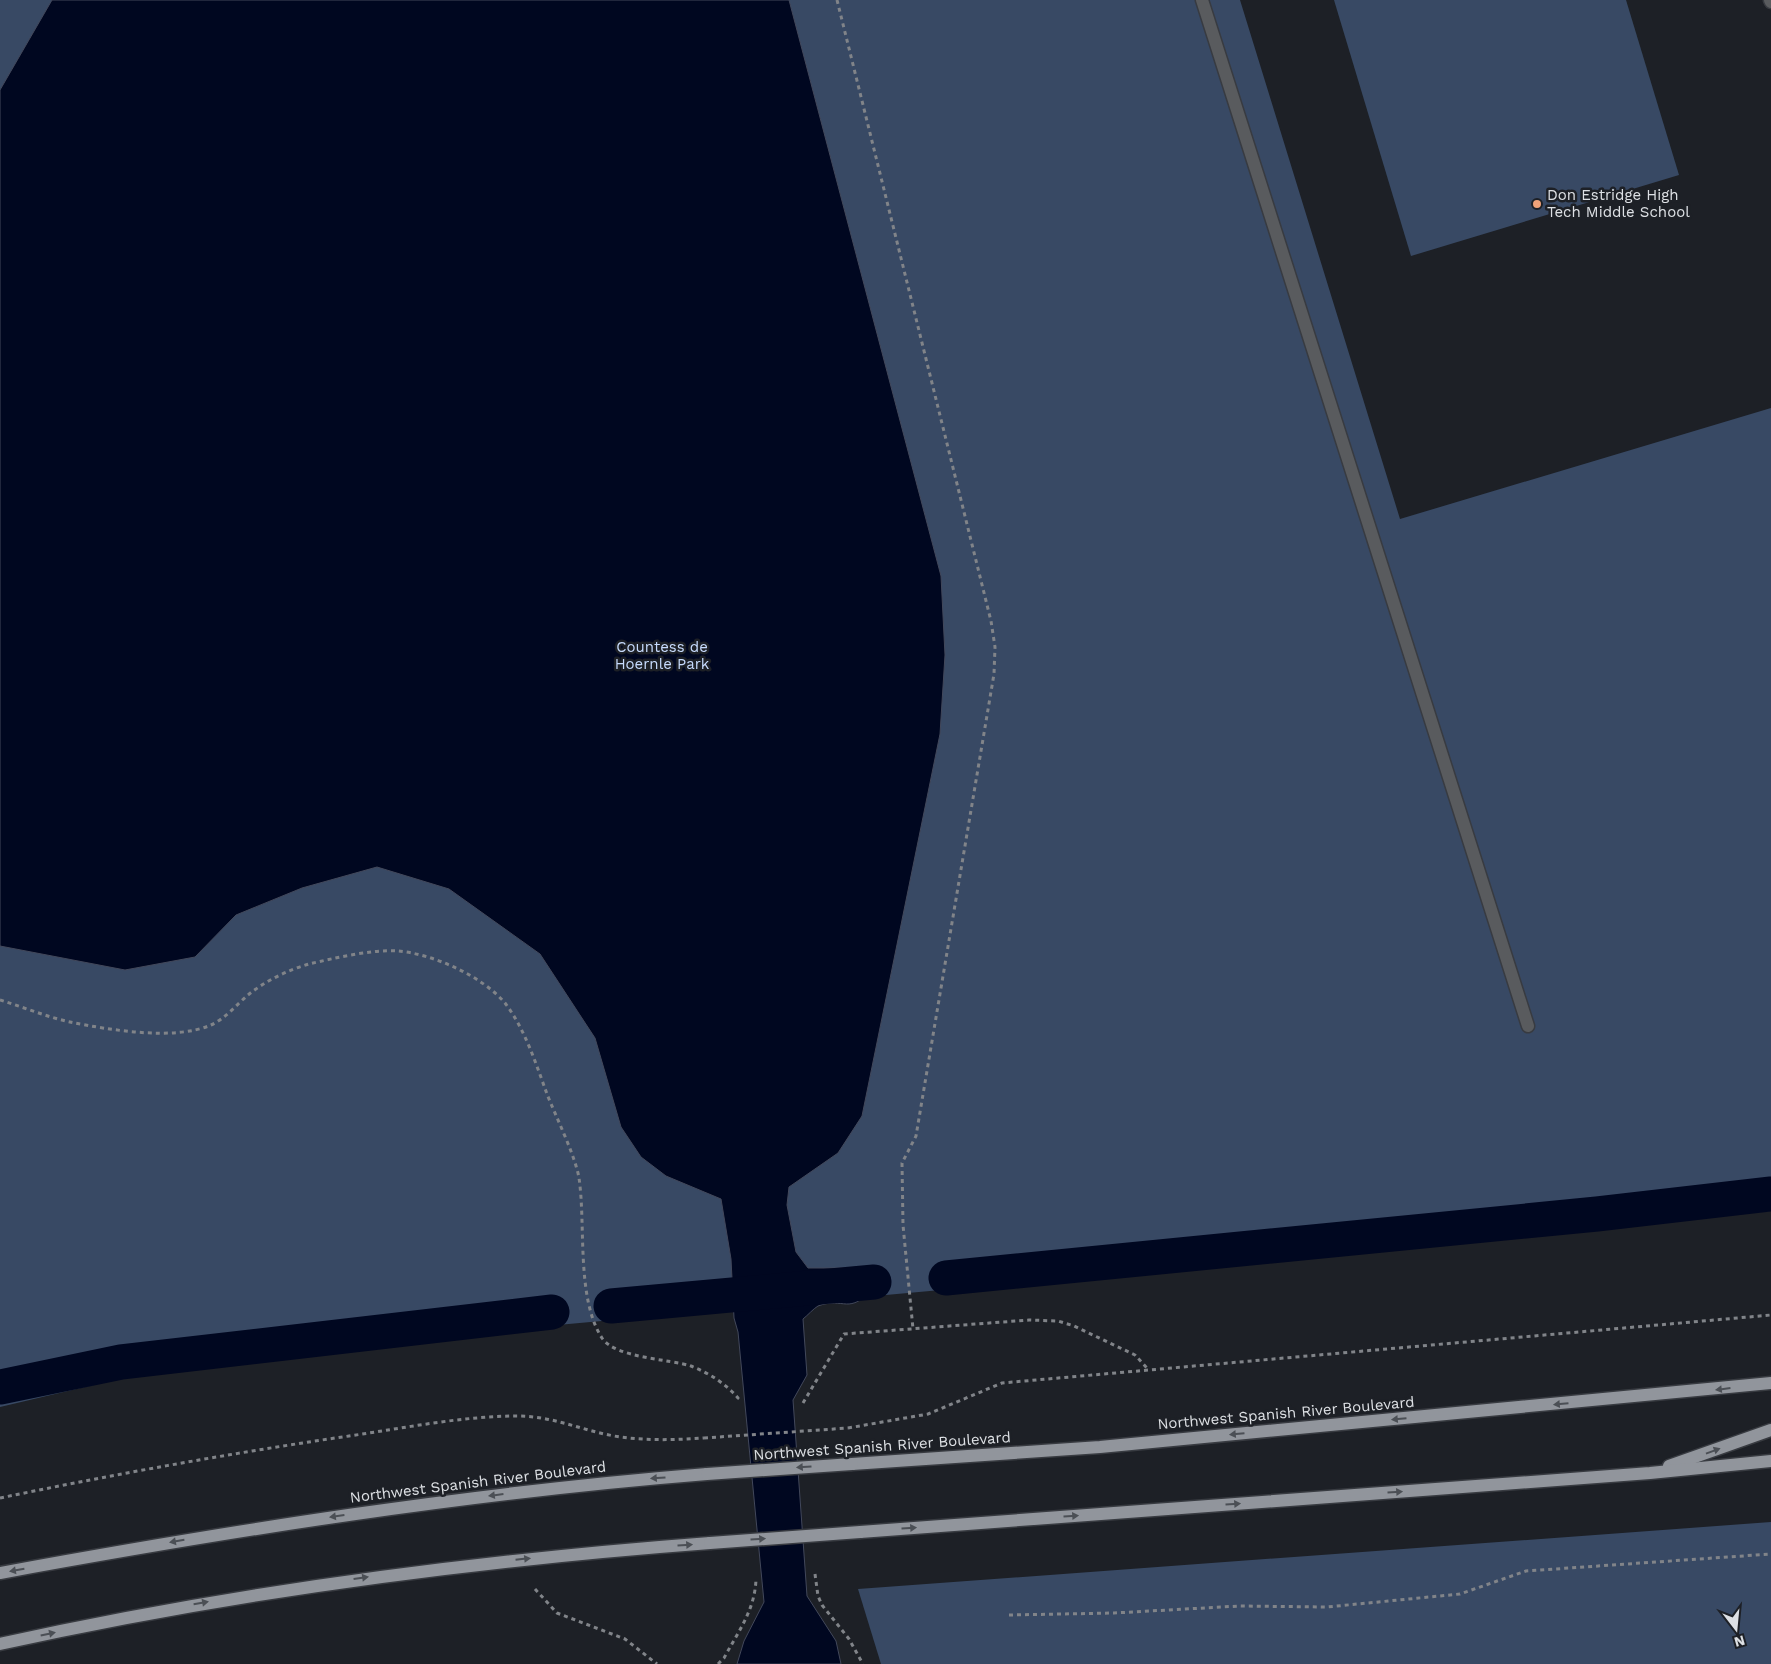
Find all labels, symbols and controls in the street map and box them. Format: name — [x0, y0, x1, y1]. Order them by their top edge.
place label: Don Estridge High Tech Middle School — [1547, 186, 1690, 221]
marker: Don Estridge High Tech Middle School — [1531, 198, 1543, 210]
park label: Countess de Hoernle Park — [615, 638, 710, 673]
one-way arrow — [1714, 1385, 1730, 1393]
street label: Northwest Spanish River Boulevard — [1157, 1393, 1415, 1433]
one-way arrow — [1553, 1401, 1569, 1409]
one-way arrow — [1391, 1415, 1407, 1423]
street label: Northwest Spanish River Boulevard — [753, 1428, 1011, 1464]
one-way arrow — [1229, 1430, 1245, 1438]
one-way arrow — [1706, 1447, 1721, 1455]
street label: Northwest Spanish River Boulevard — [349, 1457, 607, 1507]
one-way arrow — [796, 1464, 812, 1472]
one-way arrow — [650, 1474, 666, 1482]
one-way arrow — [1387, 1488, 1403, 1496]
one-way arrow — [488, 1491, 504, 1499]
one-way arrow — [1225, 1500, 1241, 1508]
one-way arrow — [329, 1512, 345, 1520]
one-way arrow — [1063, 1512, 1079, 1520]
one-way arrow — [901, 1524, 917, 1532]
one-way arrow — [751, 1535, 767, 1543]
one-way arrow — [168, 1538, 184, 1546]
one-way arrow — [677, 1540, 693, 1548]
one-way arrow — [515, 1555, 531, 1563]
one-way arrow — [8, 1567, 24, 1575]
one-way arrow — [354, 1574, 370, 1582]
one-way arrow — [193, 1599, 209, 1607]
north arrow — [1711, 1604, 1761, 1654]
one-way arrow — [40, 1630, 55, 1638]
text: N — [1732, 1632, 1747, 1651]

